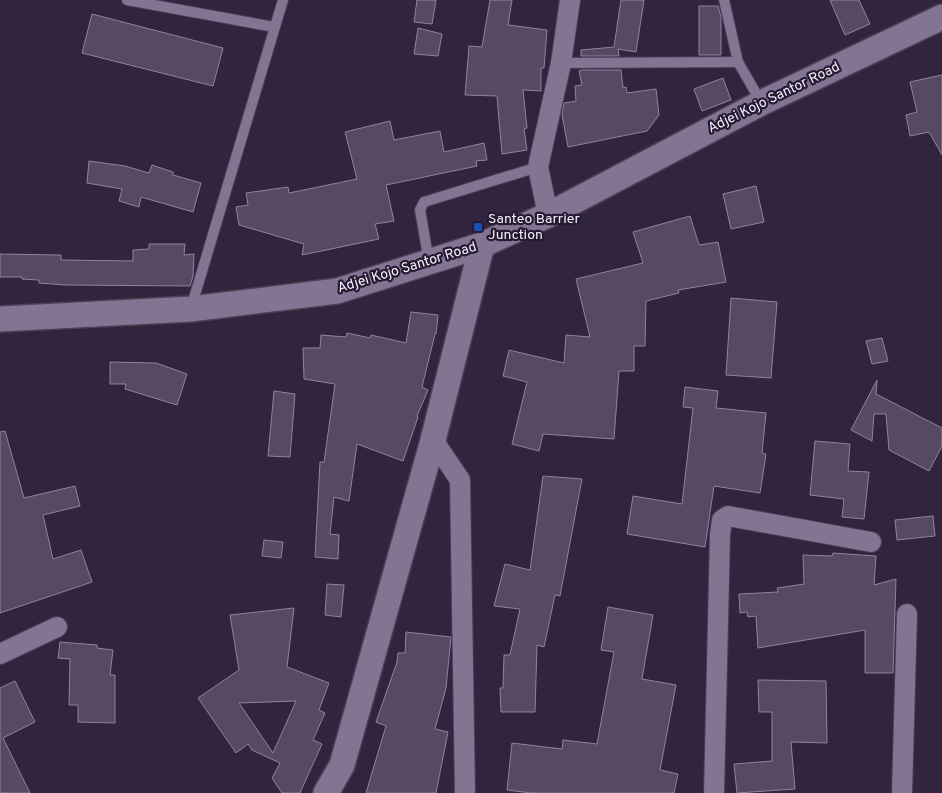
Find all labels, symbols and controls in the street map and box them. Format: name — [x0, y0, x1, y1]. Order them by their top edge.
street label: Adjei Kojo Santor Road — [705, 59, 843, 137]
place label: Santeo Barrier Junction — [488, 211, 580, 244]
marker: Santeo Barrier Junction — [472, 221, 484, 233]
street label: Adjei Kojo Santor Road — [335, 239, 479, 297]

